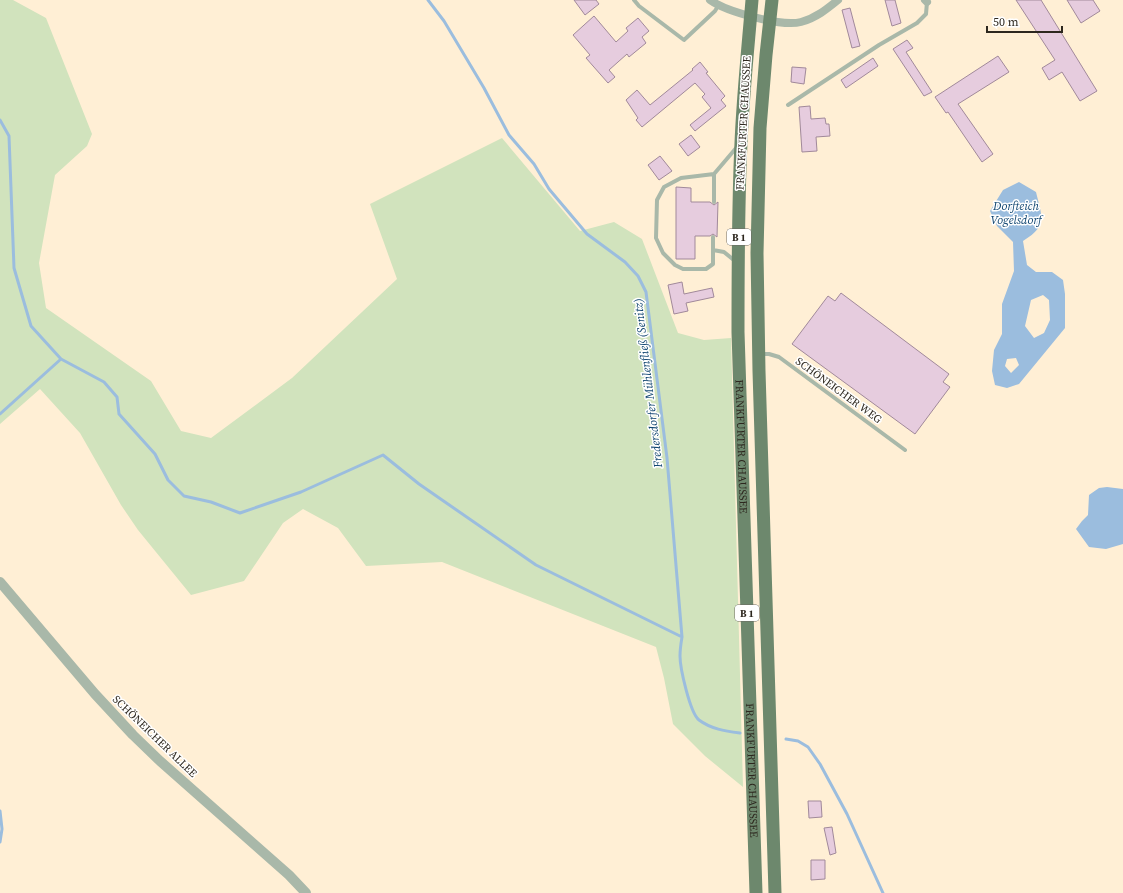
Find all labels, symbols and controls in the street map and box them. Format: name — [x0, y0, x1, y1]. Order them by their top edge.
scale bar — [987, 8, 1062, 34]
text: 50 m — [993, 14, 1019, 30]
street label: FRANKFURTER CHAUSSEE — [732, 55, 755, 190]
water label: Dorfteich Vogelsdorf — [990, 198, 1044, 228]
road number: B 1 — [727, 229, 751, 245]
water label: Fredersdorfer Mühlenfließ (Senitz) — [630, 297, 666, 470]
street label: SCHÖNEICHER WEG — [793, 353, 886, 427]
street label: FRANKFURTER CHAUSSEE — [732, 379, 751, 514]
road number: B 1 — [735, 605, 759, 621]
street label: SCHÖNEICHER ALLEE — [109, 691, 201, 781]
street label: FRANKFURTER CHAUSSEE — [742, 703, 761, 838]

